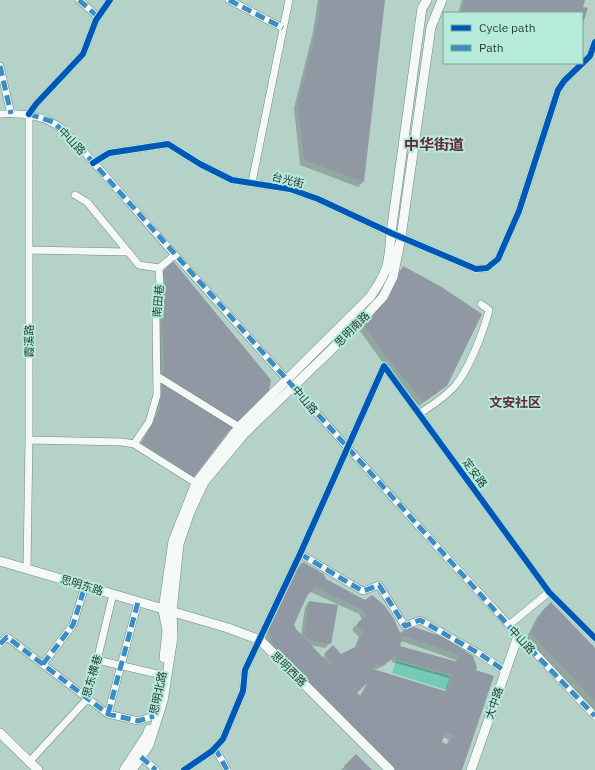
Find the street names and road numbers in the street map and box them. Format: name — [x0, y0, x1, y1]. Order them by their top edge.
street label: 中山路 — [56, 124, 88, 158]
street label: 台光街 — [270, 169, 306, 191]
street label: 南田巷 — [150, 284, 166, 318]
street label: 思明南路 — [331, 308, 373, 350]
street label: 霞溪路 — [22, 325, 36, 358]
street label: 中山路 — [289, 383, 321, 417]
street label: 定安路 — [460, 456, 490, 490]
street label: 思明东路 — [59, 572, 105, 598]
street label: 中山路 — [506, 623, 538, 657]
street label: 思明西路 — [268, 648, 310, 690]
street label: 思东横巷 — [79, 653, 105, 699]
street label: 思明北路 — [147, 670, 169, 716]
street label: 大中路 — [482, 685, 506, 721]

